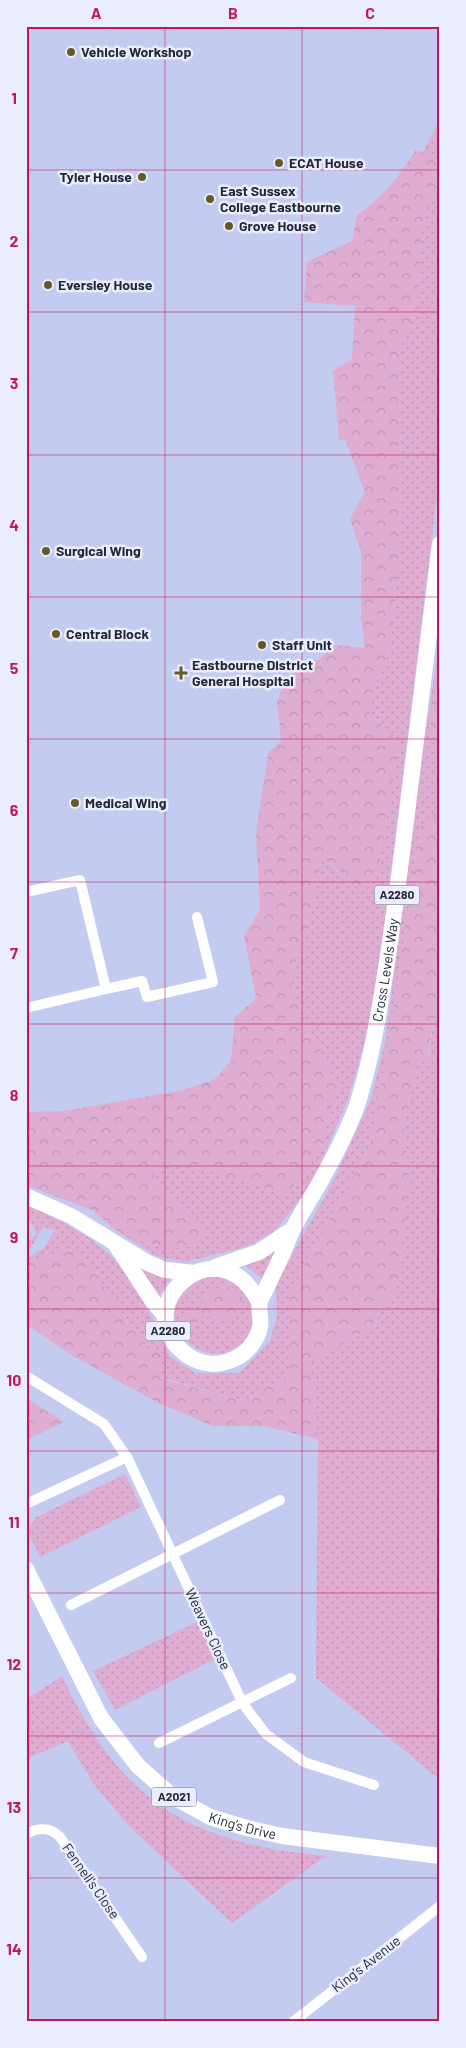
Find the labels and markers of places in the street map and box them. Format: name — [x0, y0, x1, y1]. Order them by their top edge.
place label: Vehicle Workshop — [81, 43, 191, 60]
marker: Vehicle Workshop — [65, 46, 77, 58]
place label: ECAT House — [289, 154, 364, 171]
marker: ECAT House — [273, 157, 285, 169]
place label: Tyler House — [59, 168, 132, 185]
marker: Tyler House — [136, 171, 148, 183]
place label: East Sussex College Eastbourne — [220, 182, 341, 215]
marker: East Sussex College Eastbourne — [204, 193, 216, 205]
place label: Grove House — [239, 217, 317, 234]
marker: Grove House — [223, 220, 235, 232]
place label: Eversley House — [58, 276, 153, 293]
marker: Eversley House — [42, 279, 54, 291]
place label: Surgical Wing — [56, 542, 141, 559]
marker: Surgical Wing — [40, 545, 52, 557]
place label: Central Block — [66, 625, 149, 642]
marker: Central Block — [50, 628, 62, 640]
place label: Staff Unit — [272, 636, 332, 653]
marker: Staff Unit — [256, 639, 268, 651]
place label: Eastbourne District General Hospital — [192, 656, 313, 689]
marker: Eastbourne District General Hospital — [174, 666, 188, 680]
place label: Medical Wing — [85, 794, 167, 811]
marker: Medical Wing — [69, 797, 81, 809]

